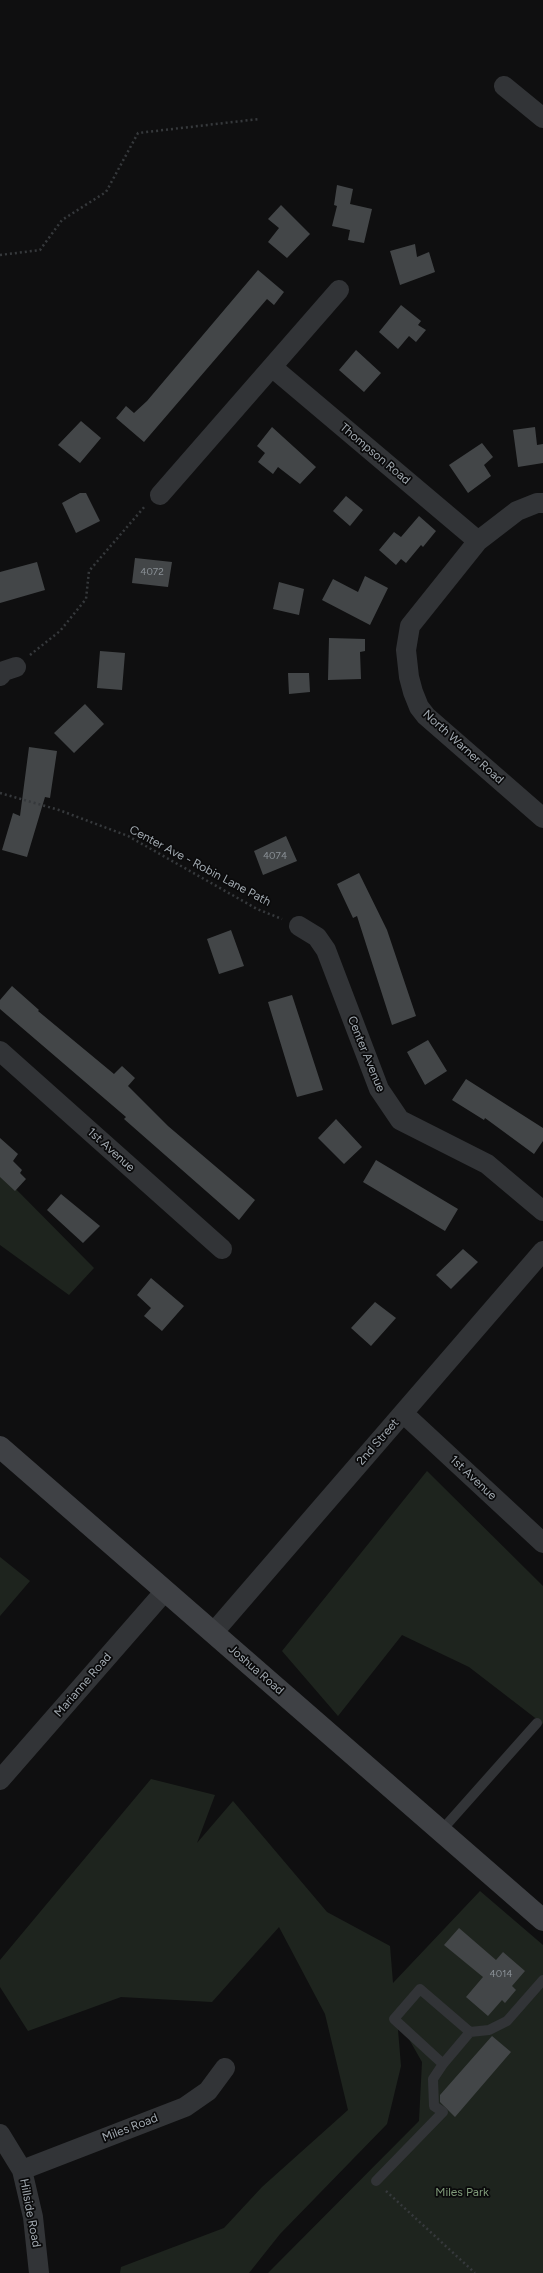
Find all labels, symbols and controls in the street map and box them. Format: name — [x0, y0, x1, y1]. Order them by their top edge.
street label: Thompson Road — [337, 420, 413, 488]
house number: 4072 — [140, 566, 164, 578]
street label: North Warner Road — [420, 707, 506, 787]
street label: Center Ave - Robin Lane Path — [127, 822, 273, 910]
house number: 4074 — [263, 850, 287, 862]
street label: Center Avenue — [344, 1014, 388, 1094]
street label: 1st Avenue — [84, 1125, 138, 1175]
street label: 2nd Street — [354, 1416, 402, 1468]
street label: 1st Avenue — [447, 1453, 499, 1503]
street label: Joshua Road — [225, 1642, 287, 1698]
street label: Marianne Road — [51, 1650, 115, 1720]
house number: 4014 — [490, 1968, 512, 1980]
street label: Miles Road — [100, 2111, 160, 2145]
street label: Hillside Road — [16, 2177, 44, 2249]
park label: Miles Park — [435, 2185, 489, 2199]

